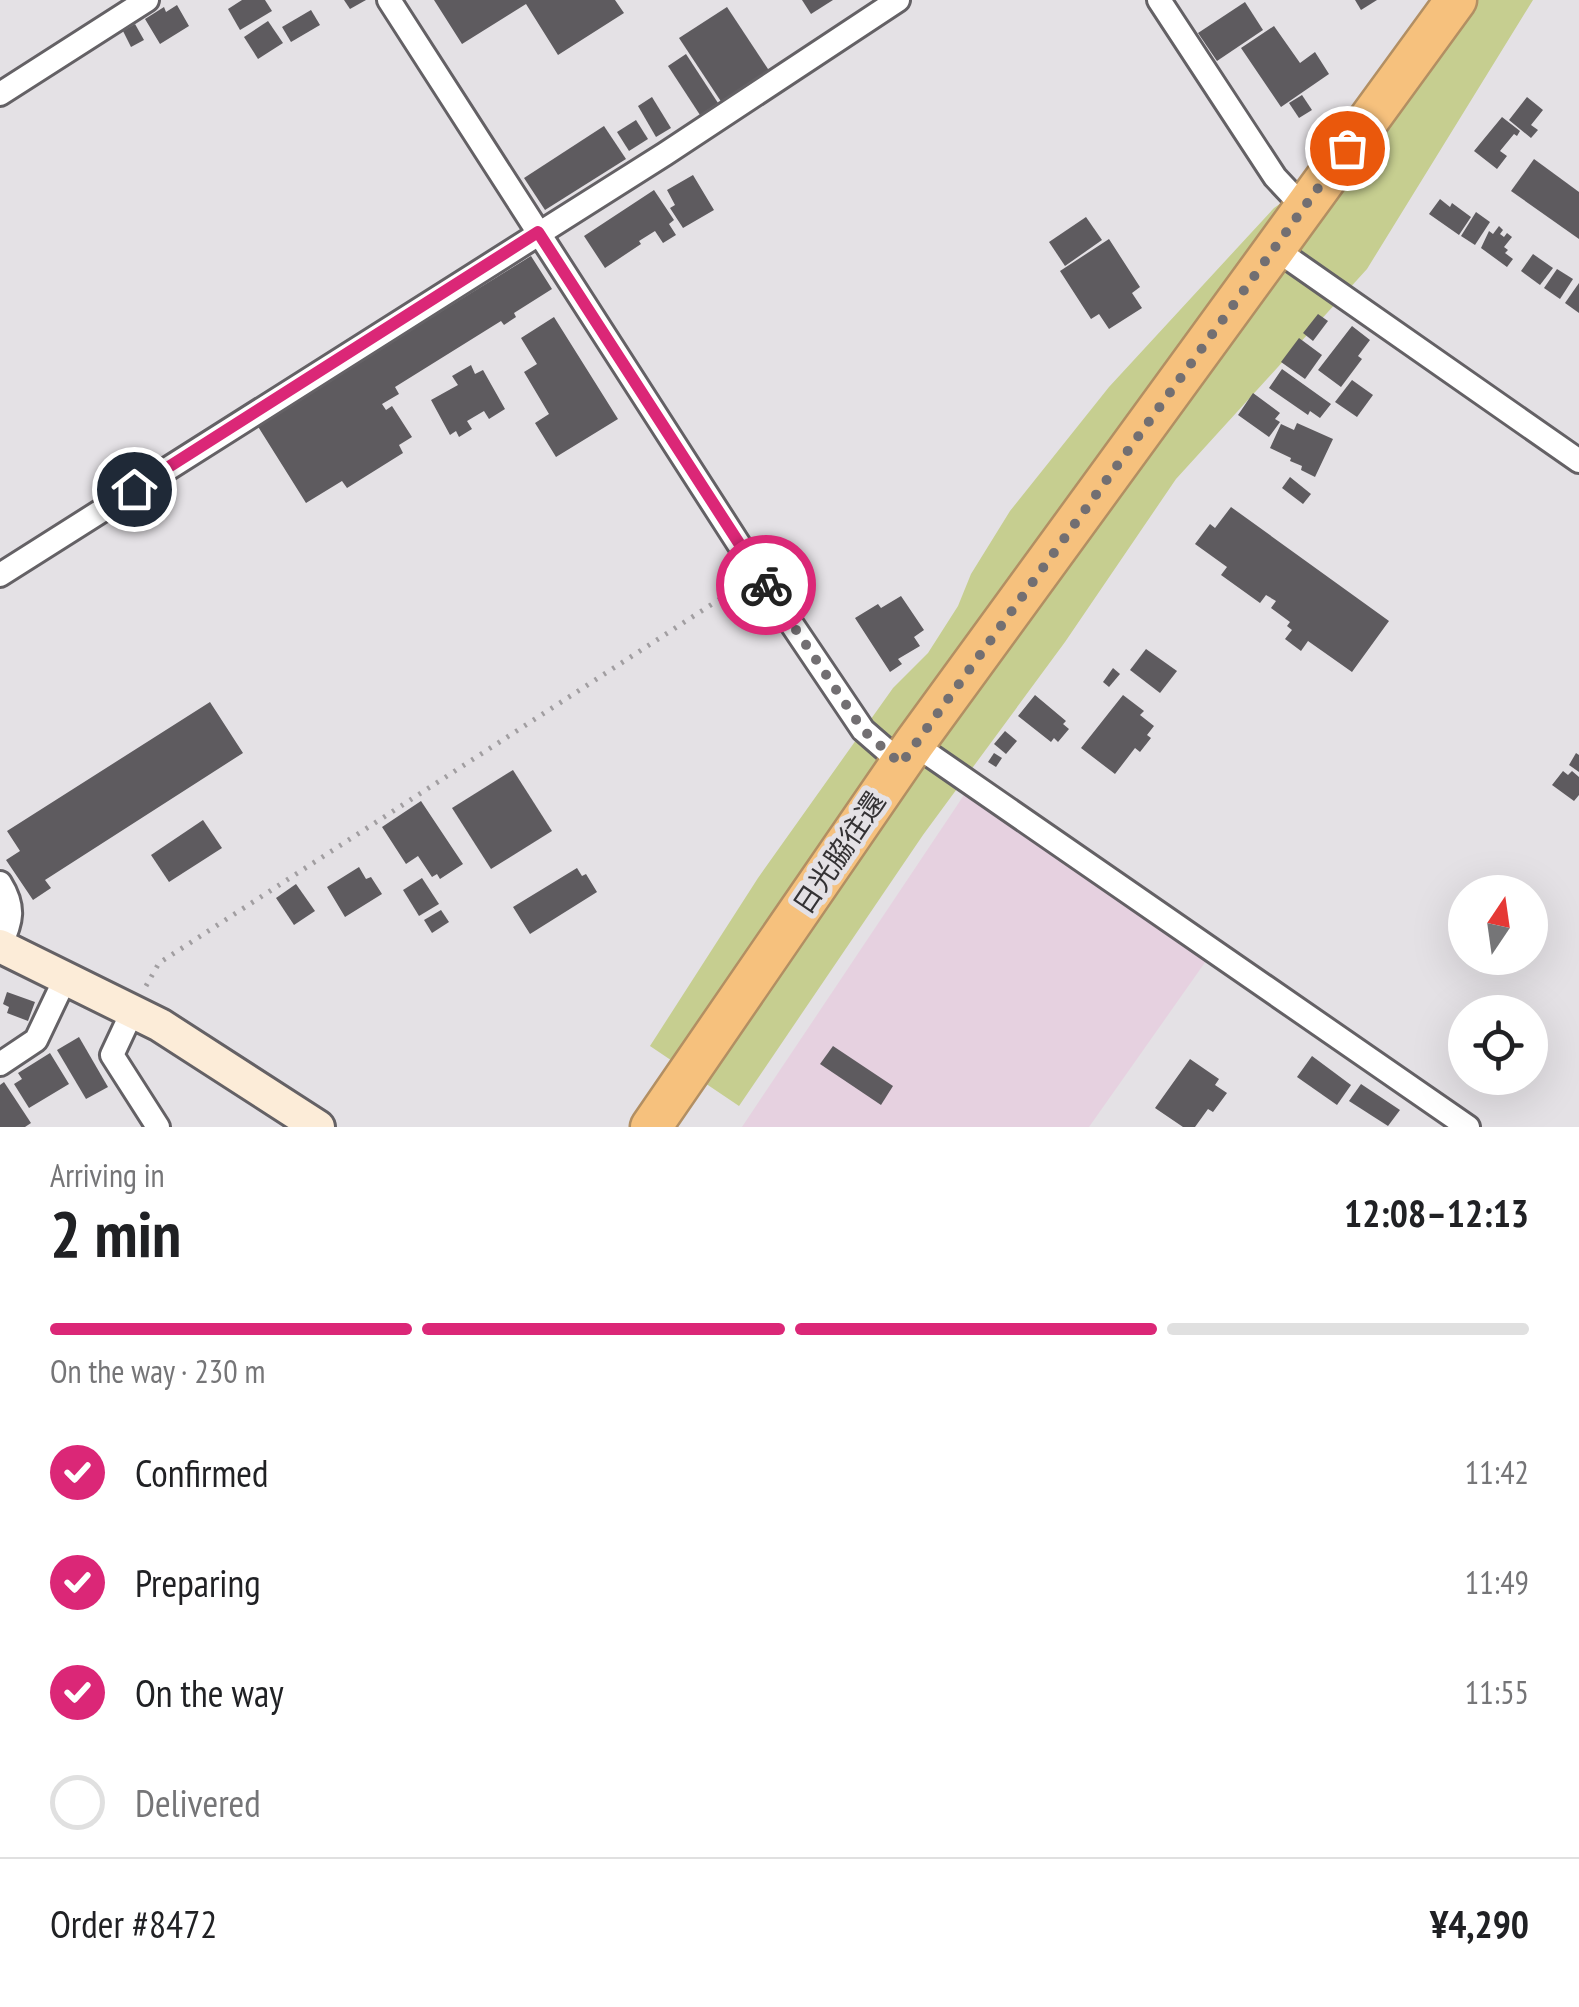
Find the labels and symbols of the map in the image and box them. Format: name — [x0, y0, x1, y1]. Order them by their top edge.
pin — [1305, 106, 1390, 191]
pin — [92, 447, 177, 532]
courier — [716, 535, 816, 635]
street label: 日光脇往還 — [784, 784, 893, 921]
north arrow — [1448, 875, 1548, 975]

